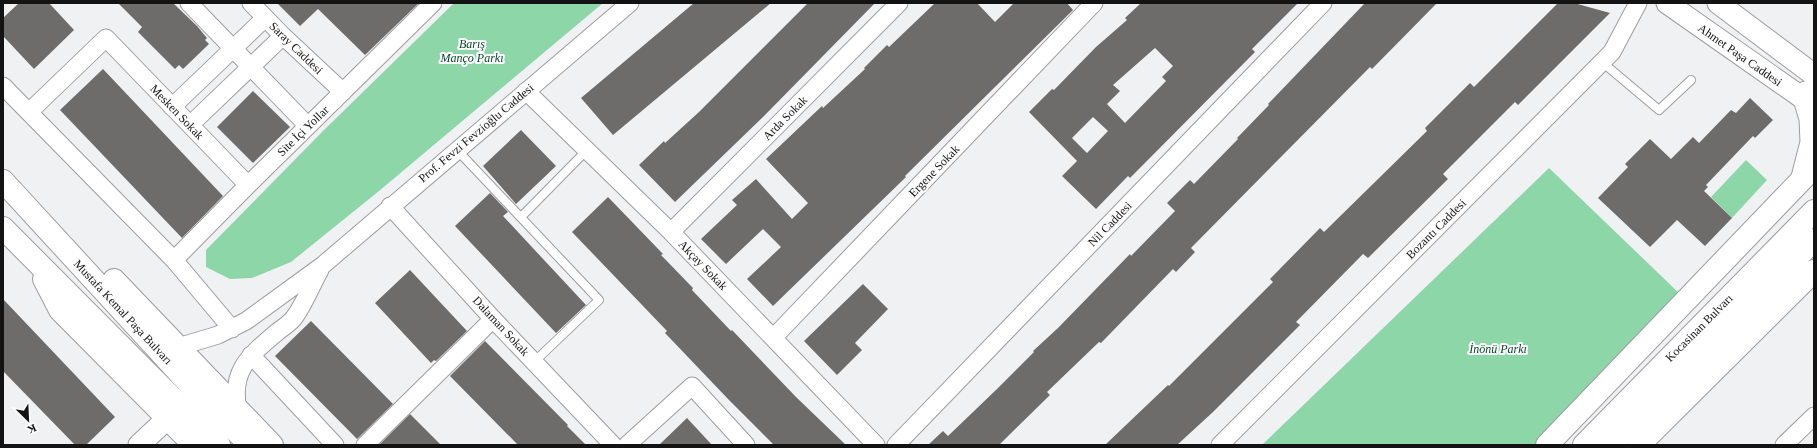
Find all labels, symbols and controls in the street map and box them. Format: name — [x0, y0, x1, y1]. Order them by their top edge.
street label: Saray Caddesi — [266, 19, 326, 77]
street label: Ahmet Paşa Caddesi — [1695, 21, 1785, 90]
park label: Barış Manço Parkı — [440, 37, 503, 65]
street label: Prof. Fevzi Fevzioğlu Caddesi — [416, 80, 537, 185]
street label: Mesken Sokak — [147, 82, 207, 142]
street label: Arda Sokak — [760, 93, 810, 143]
street label: Site İçi Yollar — [274, 103, 332, 159]
street label: Ergene Sokak — [906, 142, 962, 200]
street label: Bozantı Caddesi — [1403, 196, 1469, 262]
street label: Nil Caddesi — [1085, 198, 1135, 249]
street label: Akçay Sokak — [676, 237, 730, 293]
street label: Mustafa Kemal Paşa Bulvarı — [71, 257, 176, 368]
street label: Kocasinan Bulvarı — [1662, 291, 1736, 365]
street label: Dalaman Sokak — [470, 293, 532, 359]
park label: İnönü Parkı — [1468, 342, 1527, 356]
north arrow — [8, 400, 48, 440]
text: K — [25, 422, 38, 437]

